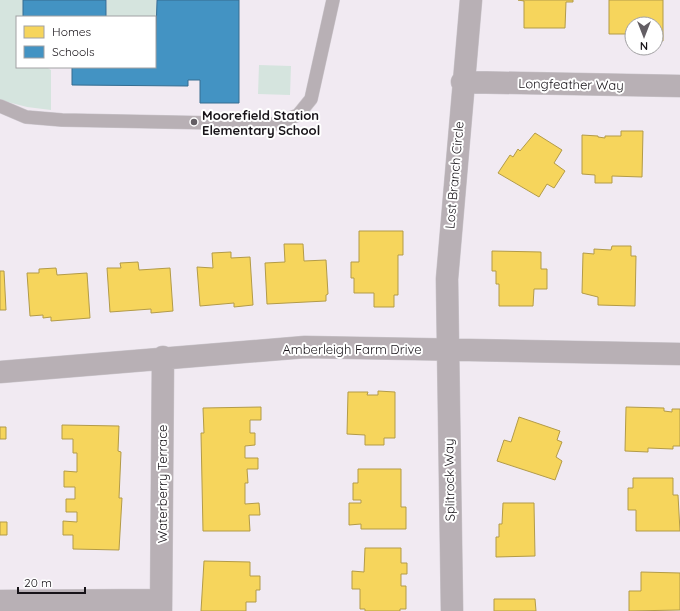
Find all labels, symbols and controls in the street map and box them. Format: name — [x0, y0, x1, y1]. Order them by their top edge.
legend — [16, 16, 156, 68]
north arrow — [624, 16, 664, 56]
text: Homes — [52, 24, 92, 39]
text: N — [640, 39, 648, 53]
text: Schools — [52, 44, 95, 59]
street label: Longfeather Way — [518, 75, 624, 93]
place label: Moorefield Station Elementary School — [202, 107, 320, 138]
marker: Moorefield Station Elementary School — [189, 117, 199, 127]
street label: Lost Branch Circle — [441, 120, 467, 230]
street label: Amberleigh Farm Drive — [282, 341, 422, 357]
street label: Waterberry Terrace — [154, 425, 170, 543]
street label: Splitrock Way — [440, 438, 458, 522]
scale bar — [18, 569, 85, 595]
text: 20 m — [24, 575, 52, 590]

